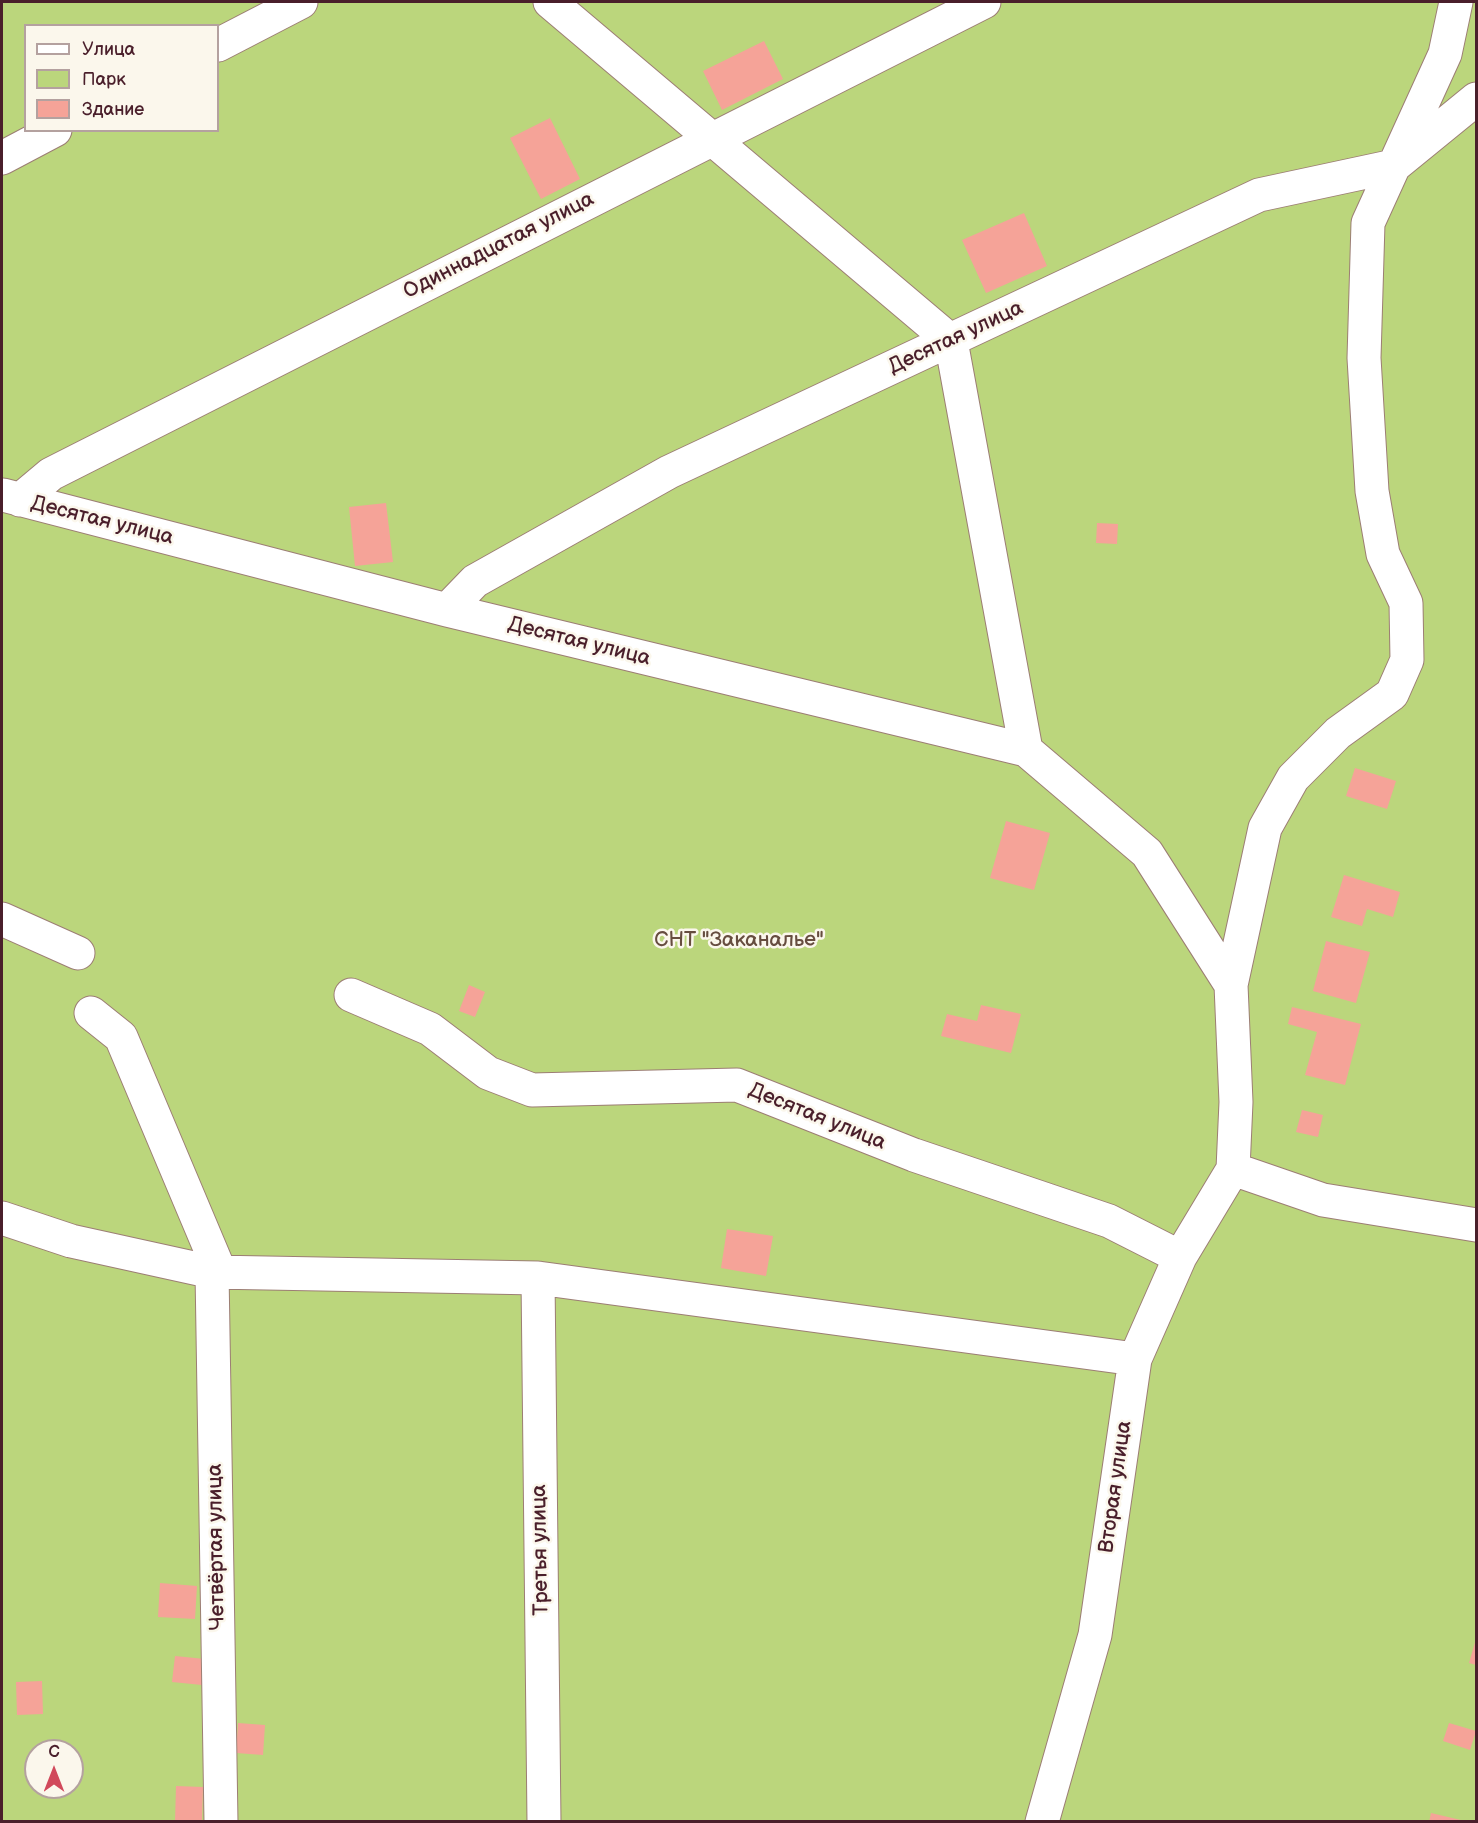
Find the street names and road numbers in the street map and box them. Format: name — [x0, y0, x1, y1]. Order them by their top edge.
street label: Одиннадцатая улица — [399, 187, 599, 305]
street label: Десятая улица — [885, 296, 1027, 380]
street label: Десятая улица — [28, 491, 176, 551]
street label: Десятая улица — [505, 612, 653, 672]
street label: Десятая улица — [745, 1078, 889, 1156]
street label: Вторая улица — [1094, 1419, 1138, 1555]
street label: Четвёртая улица — [203, 1464, 231, 1630]
street label: Третья улица — [527, 1484, 555, 1616]

